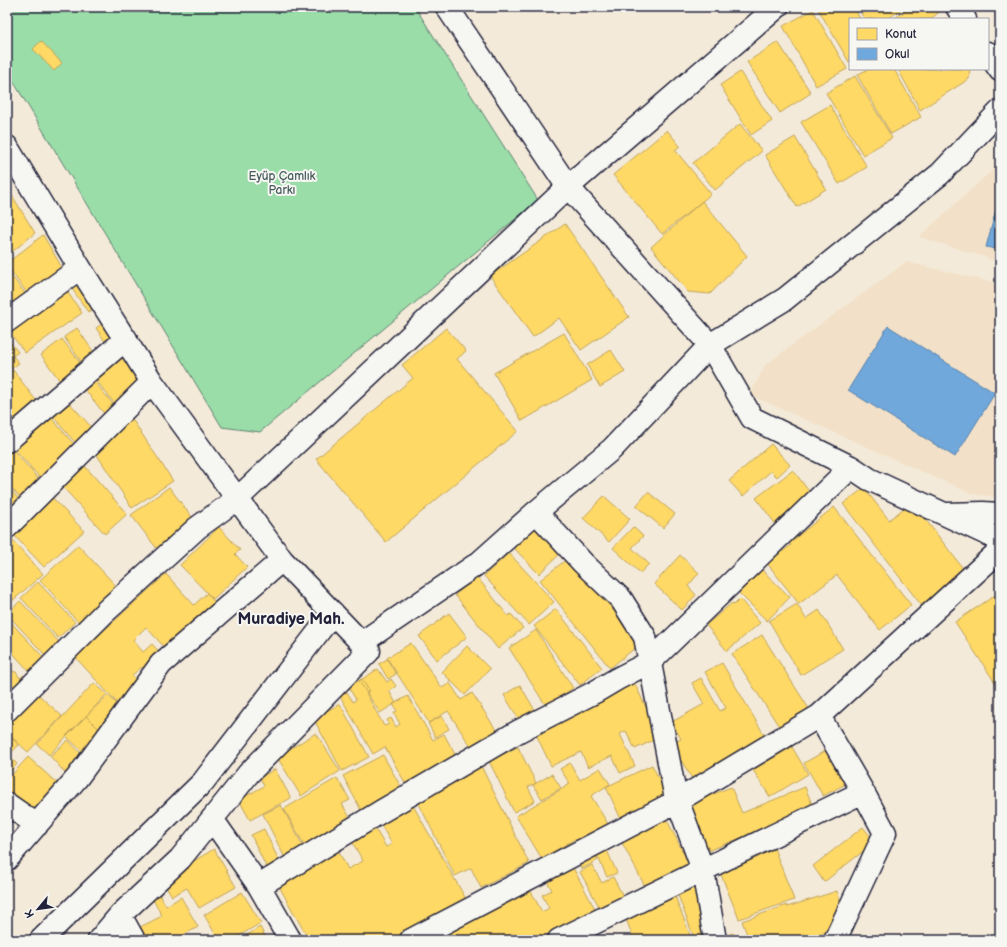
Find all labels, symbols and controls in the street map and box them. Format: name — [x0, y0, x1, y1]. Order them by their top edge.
legend — [849, 18, 989, 70]
text: Konut — [885, 27, 917, 42]
text: Okul — [885, 47, 909, 62]
park label: Eyüp Çamlık Parkı — [249, 169, 316, 198]
district label: Muradiye Mah. — [237, 610, 345, 629]
north arrow — [18, 889, 58, 929]
text: K — [22, 907, 37, 920]

